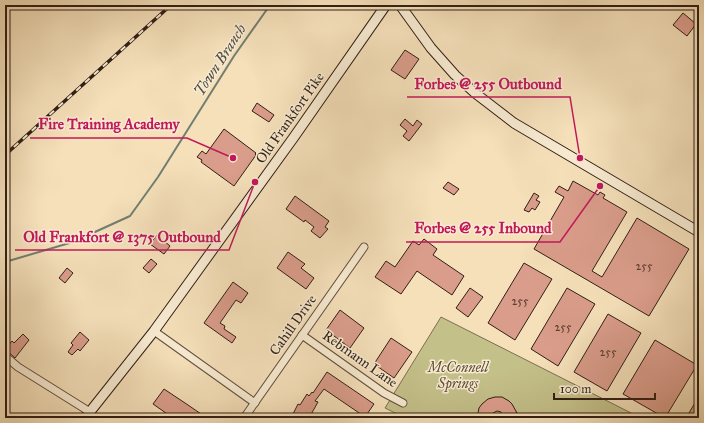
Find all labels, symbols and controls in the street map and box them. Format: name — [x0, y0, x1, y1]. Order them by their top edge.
water label: Town Branch — [190, 20, 250, 99]
street label: Old Frankfort Pike — [252, 69, 328, 167]
callout: Forbes @ 255 Outbound — [407, 70, 570, 97]
text: Forbes @ 255 Outbound — [414, 75, 562, 93]
callout: Fire Training Academy — [30, 111, 187, 138]
text: Fire Training Academy — [38, 115, 181, 134]
callout: Forbes @ 255 Inbound — [406, 215, 560, 242]
text: Forbes @ 255 Inbound — [414, 219, 552, 237]
callout: Old Frankfort @ 1375 Outbound — [15, 223, 229, 250]
text: Old Frankfort @ 1375 Outbound — [23, 228, 221, 247]
house number: 255 — [636, 259, 653, 273]
street label: Cahill Drive — [266, 291, 320, 359]
house number: 255 — [512, 294, 529, 308]
house number: 255 — [555, 320, 572, 334]
street label: Rebmann Lane — [319, 327, 401, 391]
house number: 255 — [600, 345, 617, 359]
park label: McConnell Springs — [426, 359, 489, 393]
scale bar — [554, 375, 655, 401]
text: 100 m — [560, 382, 591, 396]

